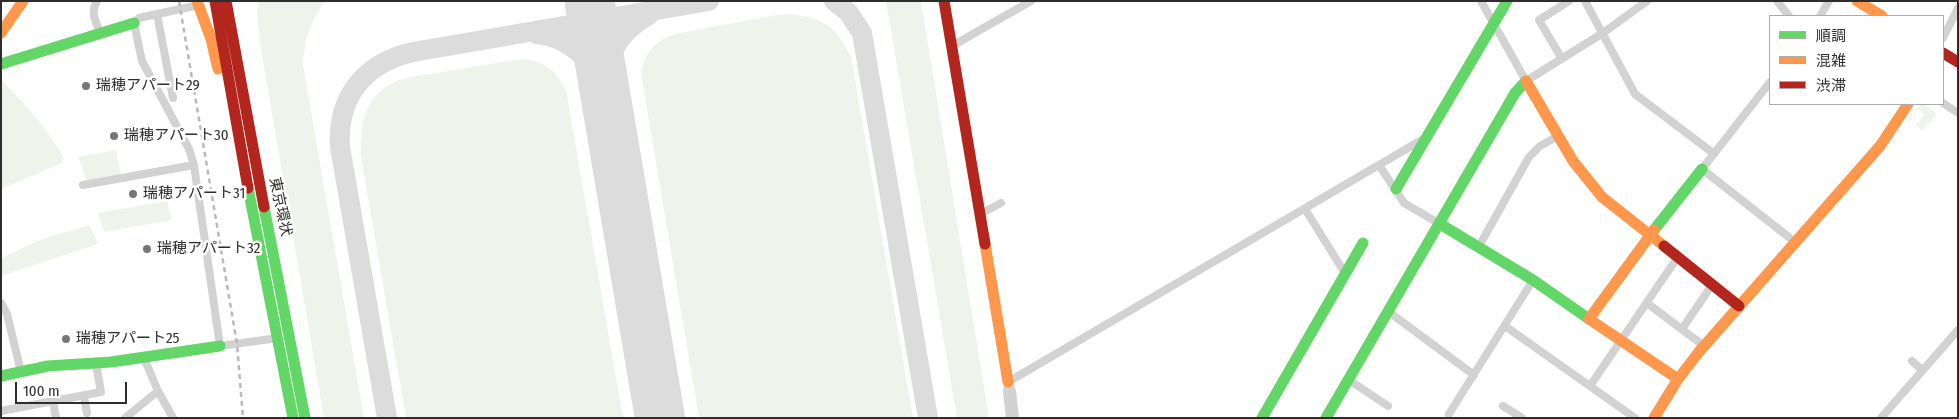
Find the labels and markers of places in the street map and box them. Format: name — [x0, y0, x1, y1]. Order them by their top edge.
place label: 瑞穂アパート29 — [96, 77, 200, 95]
marker: 瑞穂アパート29 — [80, 80, 92, 92]
place label: 瑞穂アパート30 — [124, 127, 229, 145]
marker: 瑞穂アパート30 — [108, 130, 120, 142]
place label: 瑞穂アパート31 — [143, 185, 245, 203]
marker: 瑞穂アパート31 — [127, 188, 139, 200]
place label: 瑞穂アパート32 — [157, 240, 260, 258]
marker: 瑞穂アパート32 — [141, 243, 153, 255]
place label: 瑞穂アパート25 — [76, 330, 179, 348]
marker: 瑞穂アパート25 — [60, 333, 72, 345]

